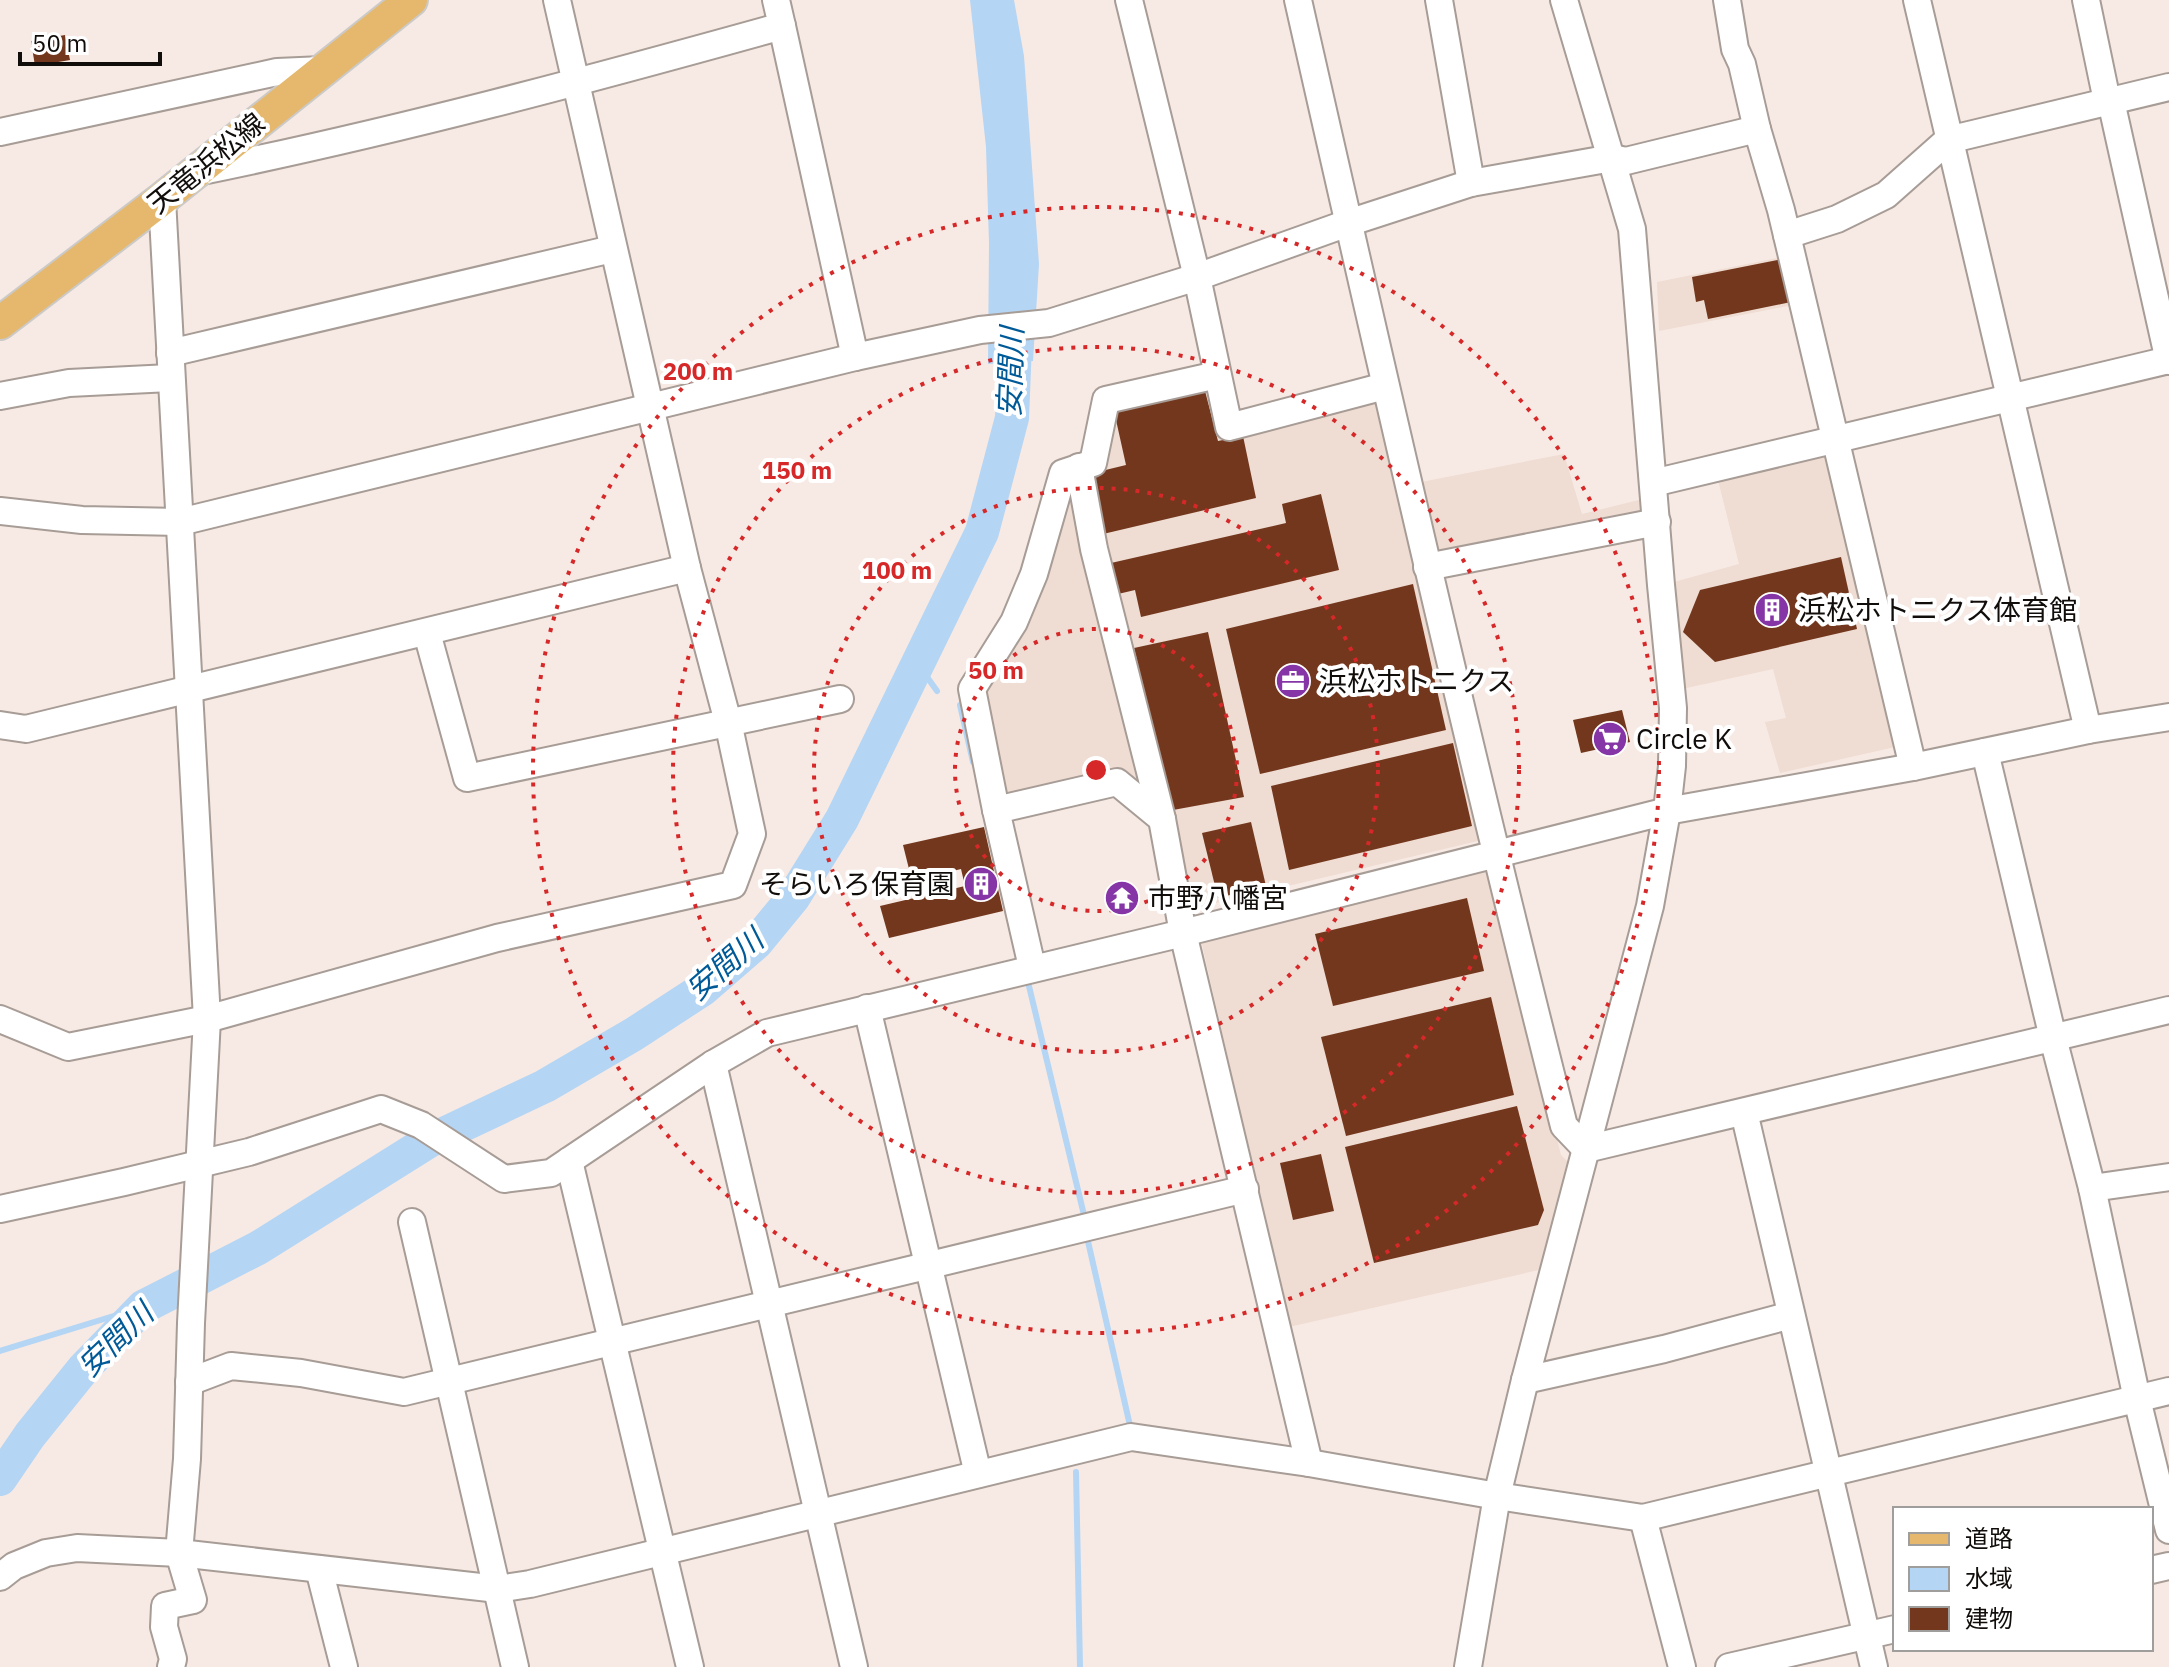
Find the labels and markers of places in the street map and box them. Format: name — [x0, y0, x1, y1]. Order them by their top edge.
building icon: 浜松ホトニクス体育館 — [1753, 591, 1791, 629]
place label: 浜松ホトニクス体育館 — [1798, 591, 2077, 628]
office icon: 浜松ホトニクス — [1274, 662, 1312, 700]
place label: 浜松ホトニクス — [1319, 662, 1514, 699]
supermarket icon: Circle K — [1591, 720, 1629, 758]
place label: Circle K — [1636, 720, 1732, 757]
centre of rings — [1082, 756, 1110, 784]
place label: そらいろ保育園 — [759, 865, 955, 902]
building icon: そらいろ保育園 — [962, 865, 1000, 903]
temple icon: 市野八幡宮 — [1103, 879, 1141, 917]
place label: 市野八幡宮 — [1148, 879, 1288, 916]

